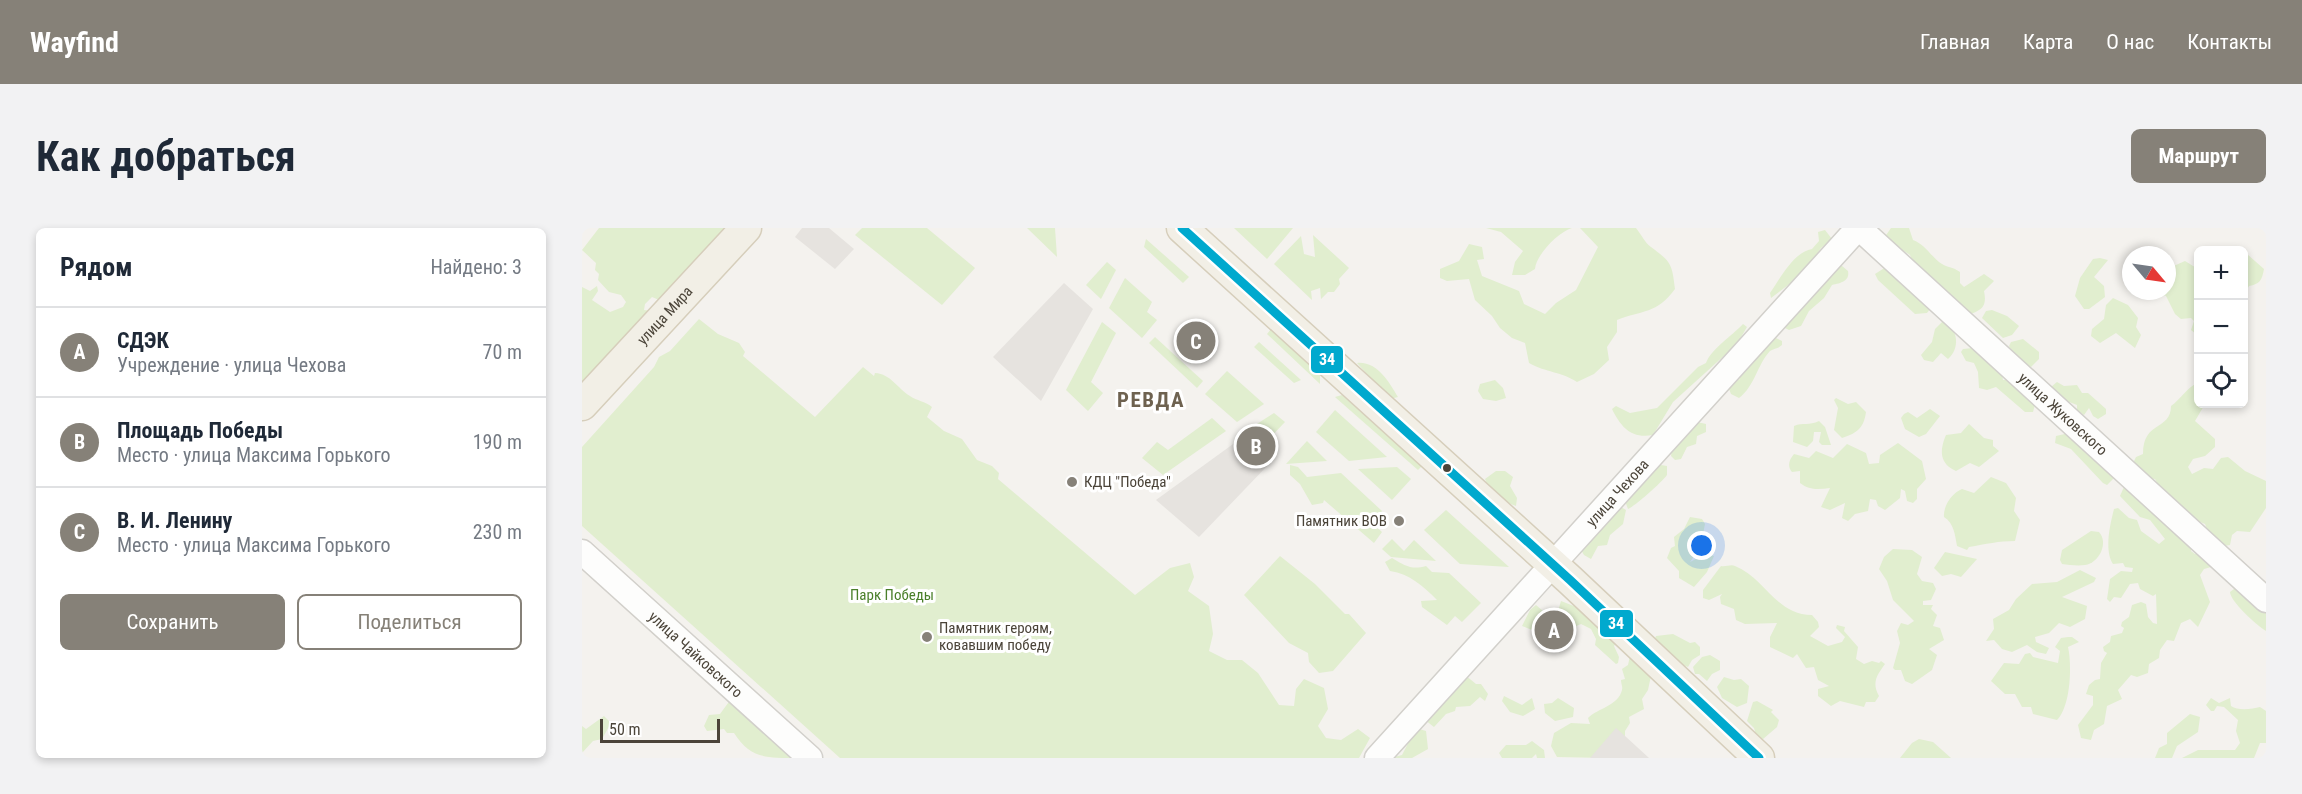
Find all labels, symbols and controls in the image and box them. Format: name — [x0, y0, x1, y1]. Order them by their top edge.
text: Wayfind — [30, 26, 119, 59]
text: Главная — [1920, 30, 1990, 54]
text: Карта — [2023, 30, 2073, 54]
text: О нас — [2106, 30, 2154, 54]
text: Контакты — [2187, 30, 2272, 54]
button: Маршрут — [2131, 129, 2266, 183]
text: Как добраться — [36, 132, 296, 181]
north arrow — [2122, 246, 2176, 300]
map controls — [2194, 246, 2248, 408]
button: + — [2194, 246, 2248, 300]
text: Рядом — [60, 252, 132, 282]
text: Найдено: 3 — [430, 255, 522, 279]
street label: улица Мира — [633, 282, 696, 349]
button: − — [2194, 300, 2248, 354]
pin: C — [1176, 318, 1216, 364]
text: СДЭК — [117, 328, 169, 353]
text: A — [74, 340, 85, 364]
text: 70 m — [483, 340, 522, 364]
line badge: 34 — [1310, 345, 1344, 374]
text: 34 — [1319, 350, 1335, 369]
text: Учреждение · улица Чехова — [117, 353, 346, 377]
button: locate — [2194, 354, 2248, 408]
street label: улица Жуковского — [2014, 369, 2111, 459]
district label: РЕВДА — [1117, 388, 1185, 412]
text: Площадь Победы — [117, 418, 283, 443]
pin: B — [1236, 424, 1276, 468]
text: B — [74, 430, 85, 454]
text: 190 m — [473, 430, 522, 454]
text: Место · улица Максима Горького — [117, 443, 391, 467]
street label: улица Чехова — [1583, 456, 1653, 530]
unlabelled marker — [1441, 462, 1453, 474]
place label: КДЦ "Победа" — [1084, 473, 1171, 491]
marker: КДЦ "Победа" — [1065, 475, 1079, 489]
text: В. И. Ленину — [117, 508, 232, 533]
place label: Памятник ВОВ — [1296, 512, 1387, 530]
marker: Памятник ВОВ — [1392, 514, 1406, 528]
text: C — [74, 520, 85, 544]
text: 230 m — [473, 520, 522, 544]
your location — [1687, 531, 1716, 560]
text: Место · улица Максима Горького — [117, 533, 391, 557]
park label: Парк Победы — [850, 586, 934, 604]
button: Сохранить — [60, 594, 285, 650]
button: Поделиться — [297, 594, 522, 650]
street label: улица Чайковского — [645, 608, 746, 702]
pin: A — [1534, 608, 1574, 652]
line badge: 34 — [1599, 609, 1634, 638]
text: 34 — [1608, 614, 1624, 633]
place label: Памятник героям, ковавшим победу — [939, 619, 1052, 654]
marker: Памятник героям, ковавшим победу — [920, 630, 934, 644]
scale bar — [600, 716, 720, 744]
text: 50 m — [609, 720, 641, 739]

